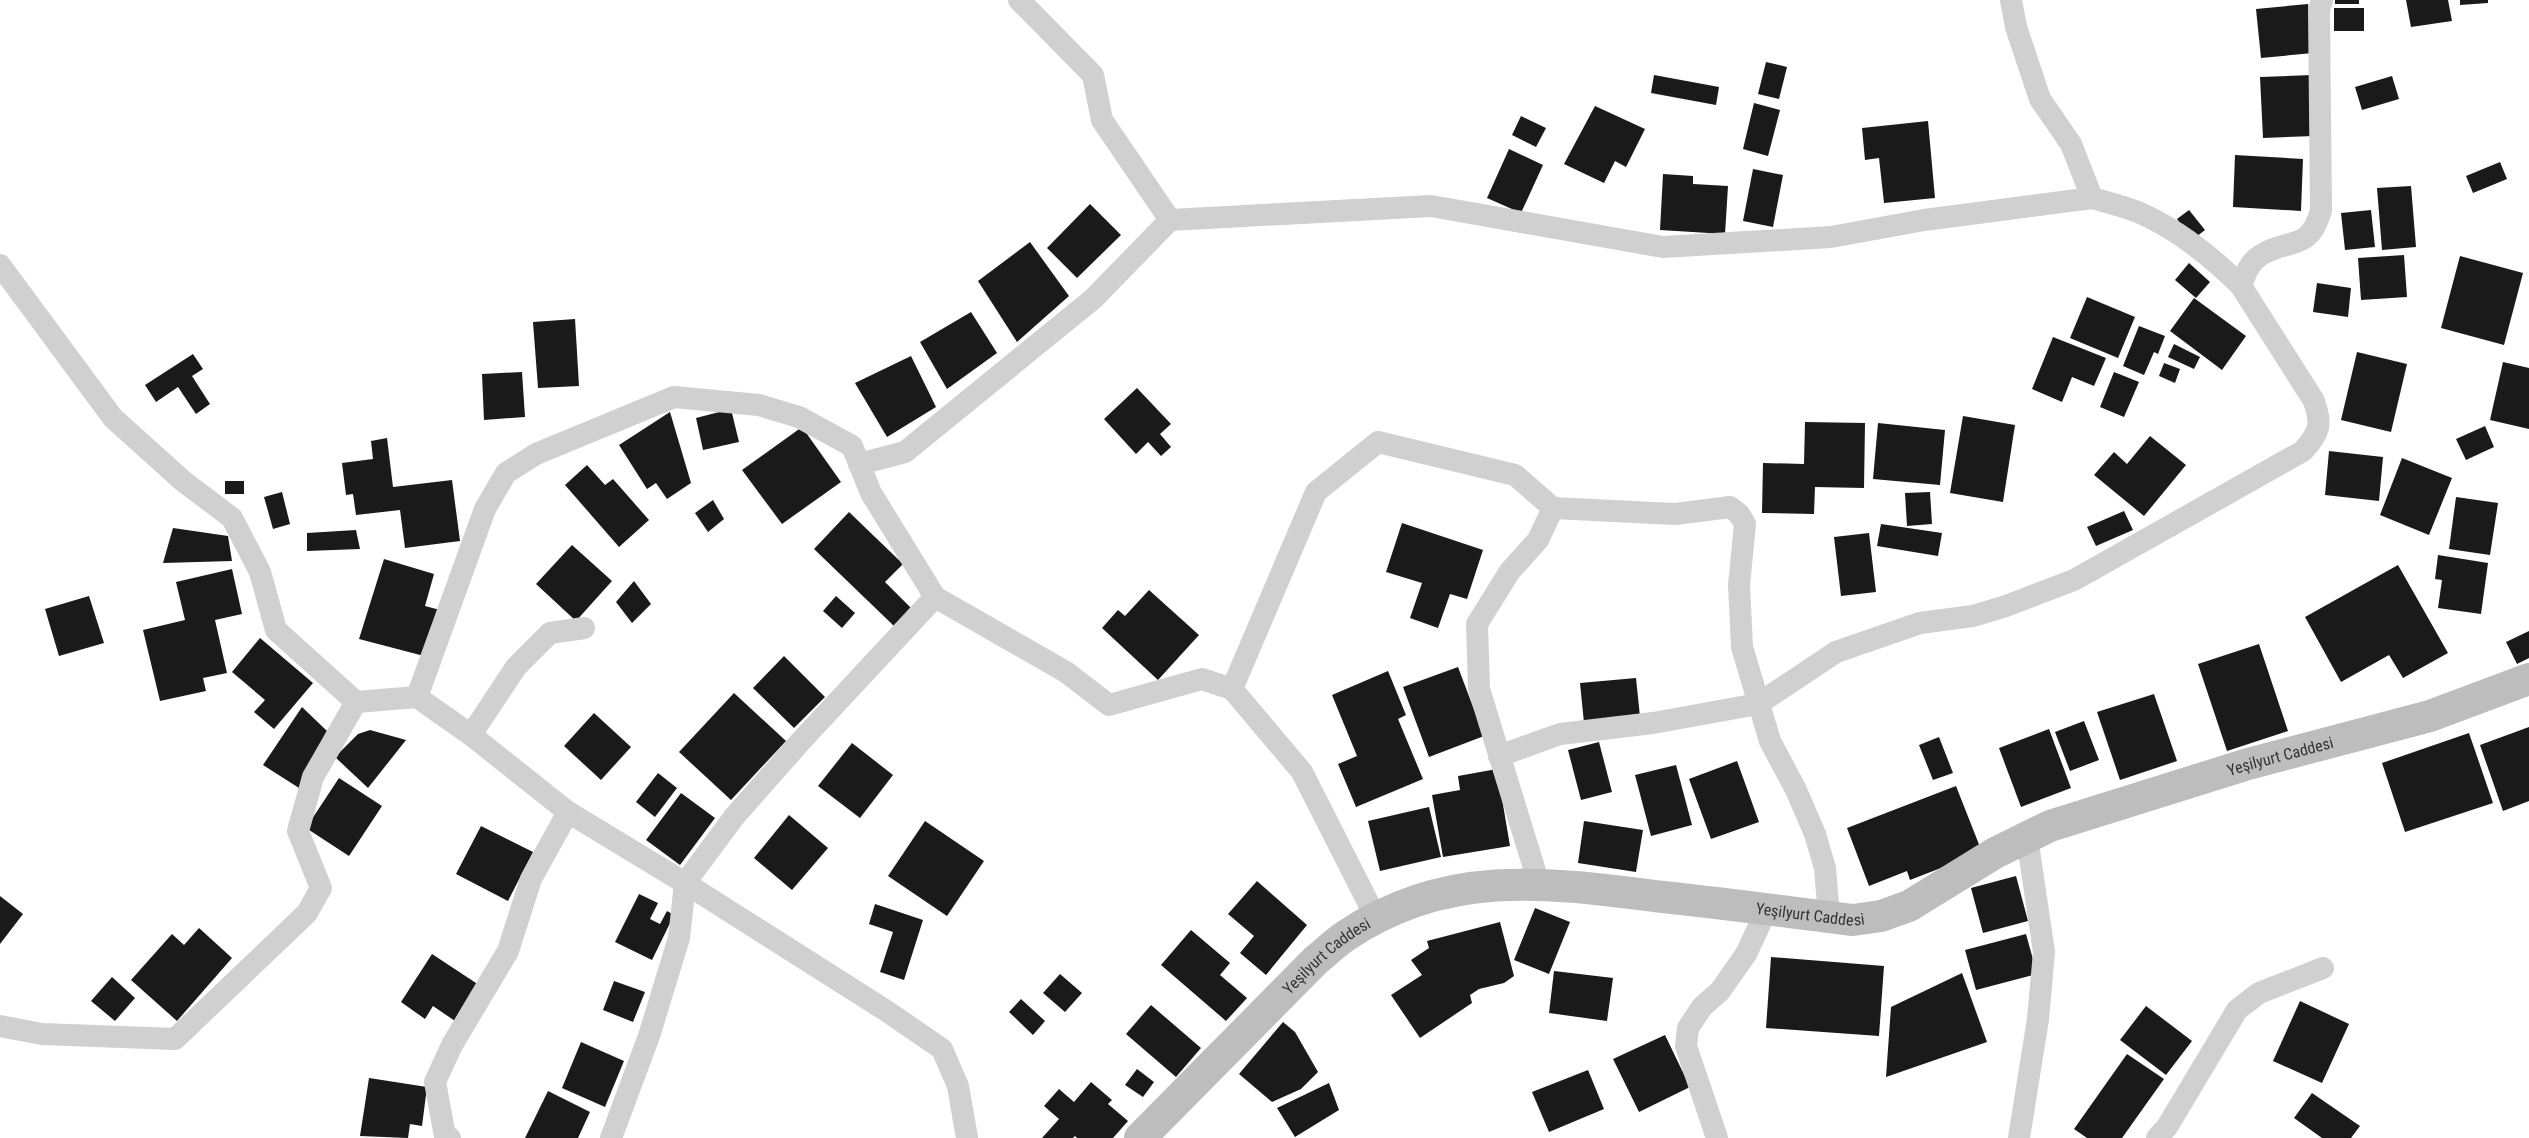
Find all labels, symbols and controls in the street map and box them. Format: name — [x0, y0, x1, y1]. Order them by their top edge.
street label: Yeşilyurt Caddesi — [2225, 733, 2335, 780]
street label: Yeşilyurt Caddesi — [1755, 899, 1866, 930]
street label: Yeşilyurt Caddesi — [1279, 914, 1374, 998]

